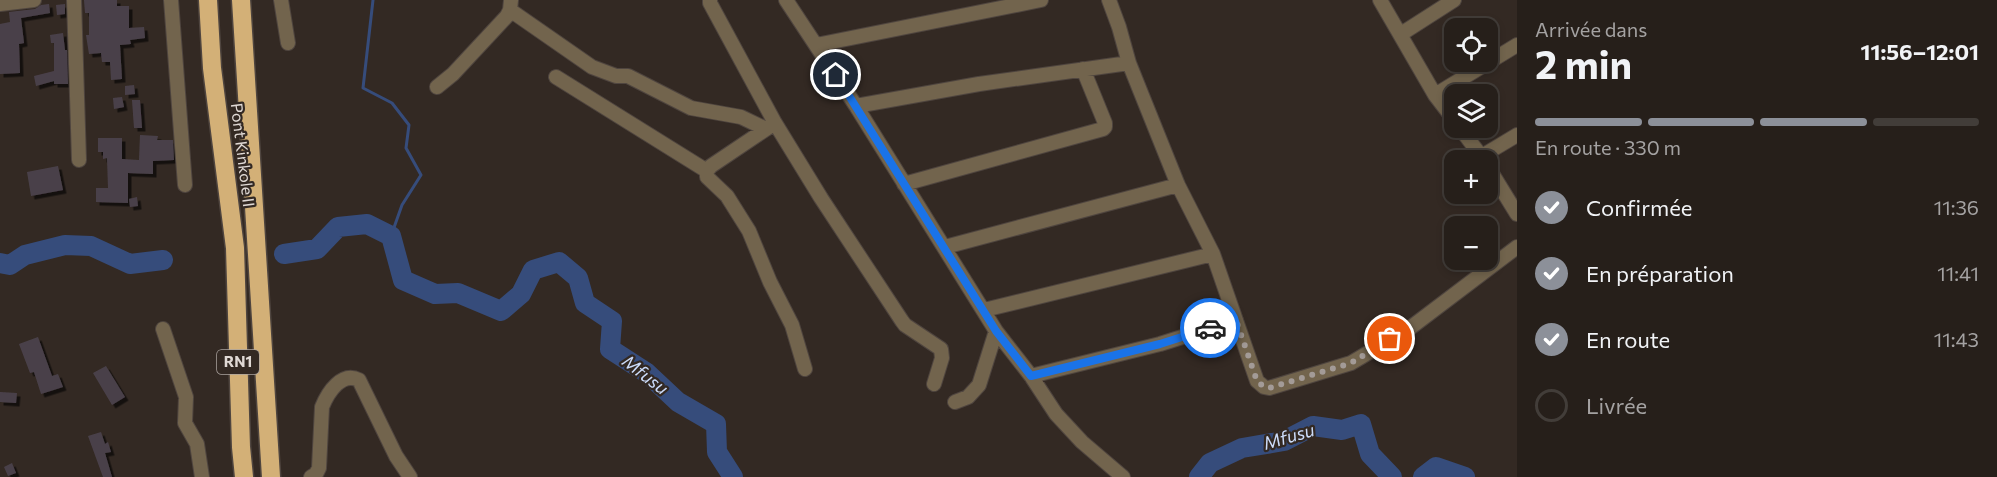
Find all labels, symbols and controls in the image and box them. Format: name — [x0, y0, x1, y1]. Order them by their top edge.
text: Arrivée dans — [1535, 17, 1647, 41]
map controls — [1444, 18, 1498, 270]
button: locate — [1444, 18, 1498, 72]
text: 11:56–12:01 — [1861, 38, 1979, 65]
text: 2 min — [1535, 39, 1632, 87]
pin — [810, 49, 861, 100]
icon: home — [819, 58, 852, 91]
button: layers — [1444, 84, 1498, 138]
street label: Pont Kinkole II — [228, 102, 259, 208]
text: En route · 330 m — [1535, 135, 1681, 159]
button: + — [1444, 150, 1498, 204]
icon: check — [1535, 191, 1568, 224]
text: Confirmée — [1586, 194, 1692, 221]
text: 11:36 — [1934, 195, 1979, 219]
button: − — [1444, 216, 1498, 270]
icon: check — [1535, 257, 1568, 290]
text: En préparation — [1586, 260, 1734, 287]
text: 11:41 — [1937, 261, 1979, 285]
courier — [1180, 298, 1240, 358]
icon: car — [1194, 312, 1227, 345]
pin — [1364, 313, 1415, 364]
icon: bag — [1373, 322, 1406, 355]
icon: check — [1535, 323, 1568, 356]
text: En route — [1586, 326, 1670, 353]
text: 11:43 — [1934, 327, 1979, 351]
water label: Mfusu — [618, 349, 673, 399]
road number: RN1 — [217, 350, 259, 374]
text: Livrée — [1586, 392, 1647, 419]
water label: Mfusu — [1261, 418, 1317, 454]

